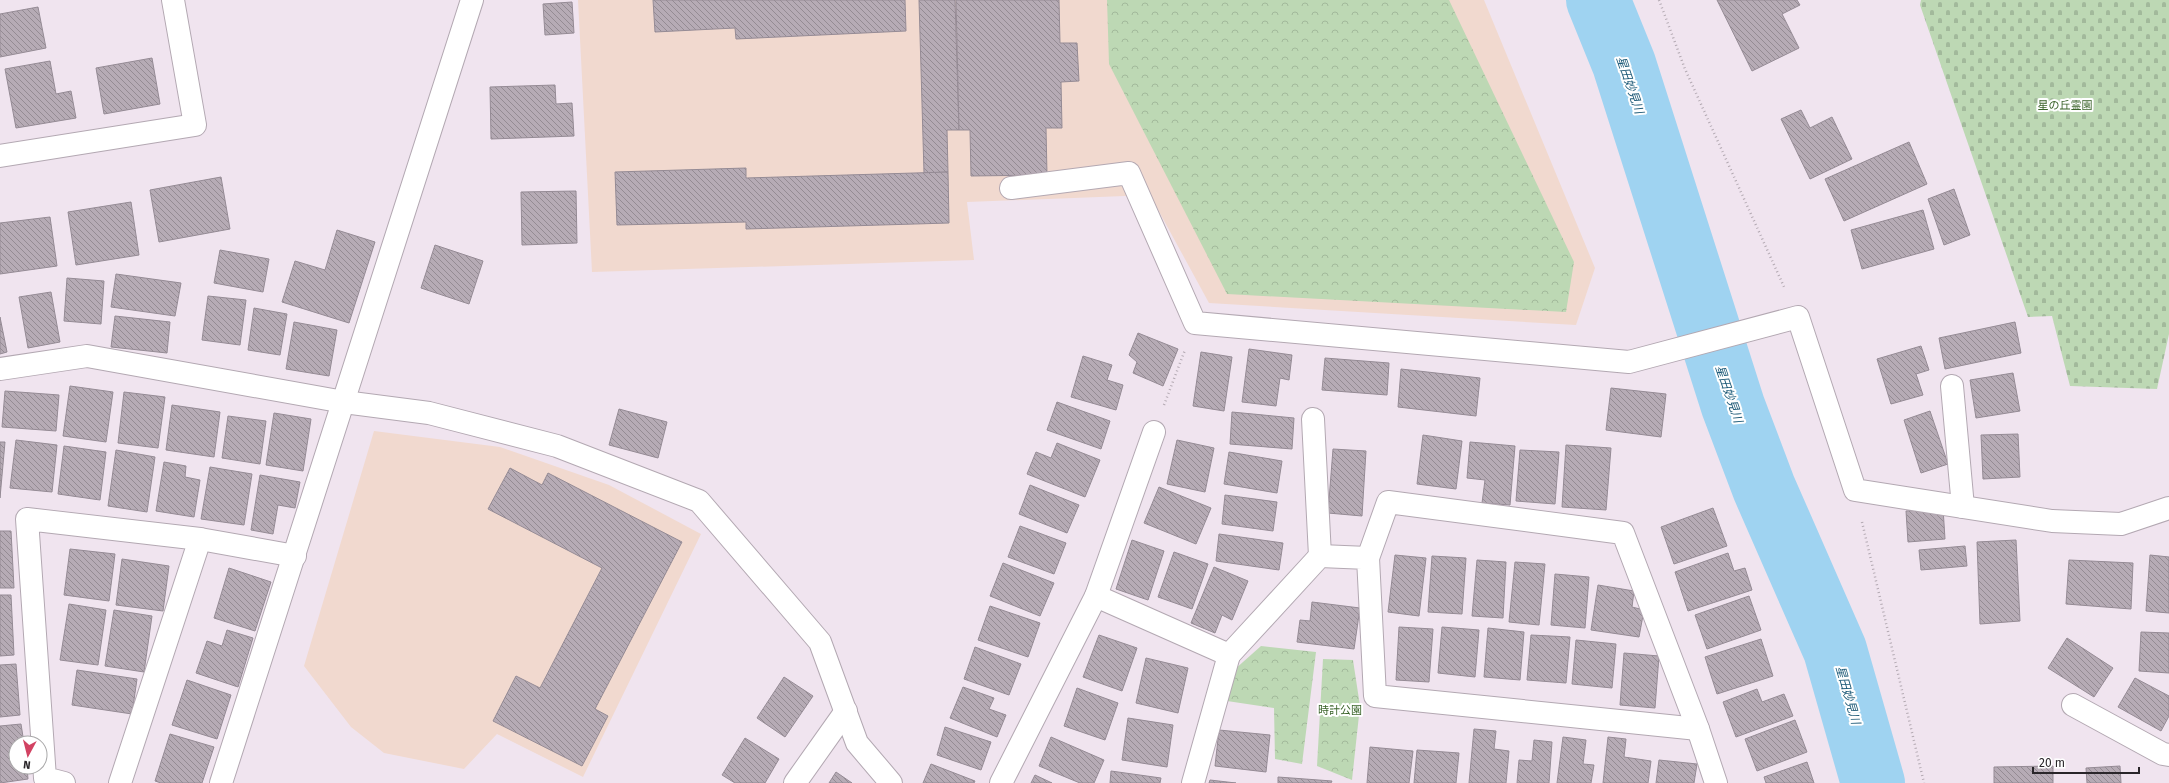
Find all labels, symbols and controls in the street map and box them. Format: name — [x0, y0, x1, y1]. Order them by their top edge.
water label: 星田妙見川 — [1614, 54, 1647, 118]
park label: 星の丘霊園 — [2038, 99, 2093, 112]
water label: 星田妙見川 — [1713, 363, 1746, 427]
water label: 星田妙見川 — [1833, 664, 1864, 728]
park label: 時計公園 — [1318, 704, 1362, 717]
north arrow — [8, 735, 48, 775]
scale bar — [2033, 749, 2139, 775]
text: 20 m — [2039, 756, 2065, 770]
text: N — [22, 758, 31, 771]

